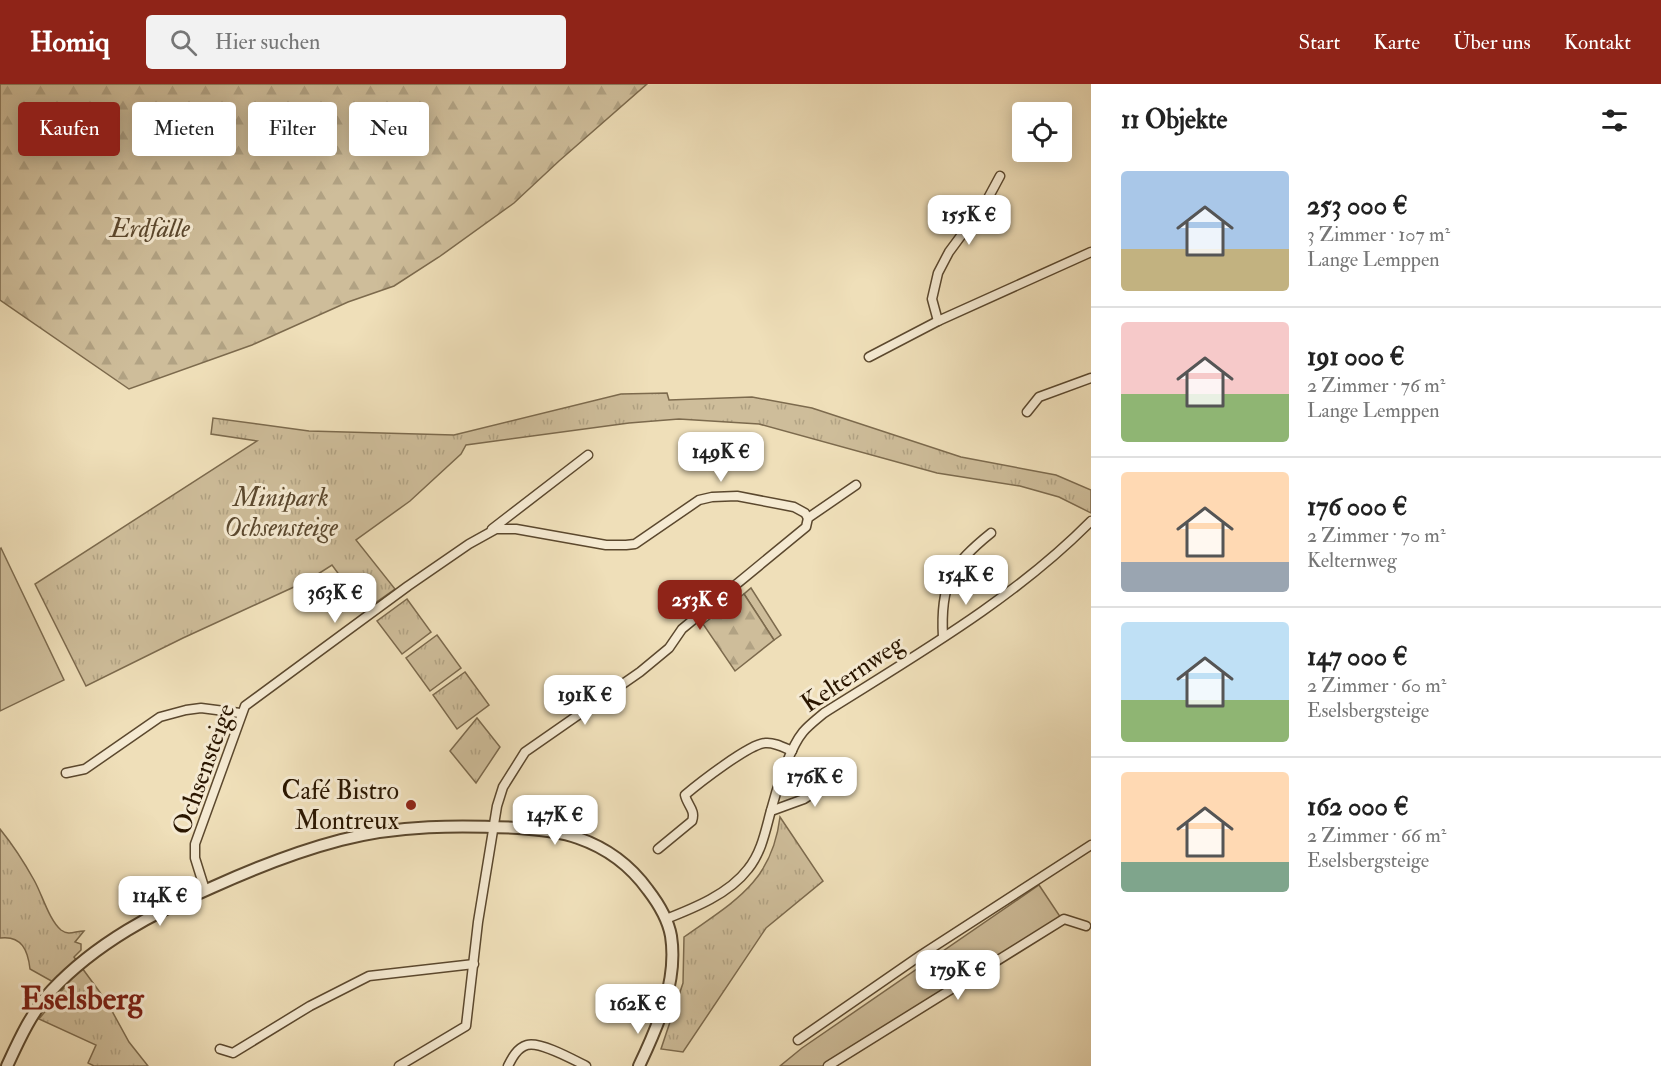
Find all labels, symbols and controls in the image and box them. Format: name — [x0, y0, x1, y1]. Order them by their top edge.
search box — [146, 15, 566, 69]
text: Homiq — [30, 25, 110, 60]
icon: search — [167, 26, 200, 59]
text: Hier suchen — [215, 28, 320, 56]
text: Start — [1298, 29, 1340, 56]
text: Karte — [1373, 29, 1420, 56]
text: Über uns — [1453, 29, 1531, 56]
text: Kontakt — [1564, 29, 1631, 56]
chip: Kaufen — [18, 102, 120, 156]
chip: Mieten — [132, 102, 236, 156]
chip: Filter — [248, 102, 337, 156]
chip: Neu — [349, 102, 429, 156]
map controls — [1012, 102, 1072, 162]
button: locate — [1012, 102, 1072, 162]
text: 11 Objekte — [1121, 104, 1227, 136]
icon: filters — [1598, 104, 1631, 137]
text: 253 000 € — [1307, 190, 1408, 222]
pin: 155K € — [920, 195, 1018, 246]
icon: home — [1169, 195, 1241, 267]
text: 155K € — [942, 202, 996, 227]
park label: Erdfälle — [108, 213, 190, 245]
text: 3 Zimmer · 107 m² — [1307, 222, 1450, 247]
text: Lange Lemppen — [1307, 247, 1440, 272]
text: 191 000 € — [1307, 341, 1405, 373]
icon: home — [1169, 346, 1241, 418]
text: 2 Zimmer · 76 m² — [1307, 373, 1445, 398]
text: Lange Lemppen — [1307, 398, 1440, 423]
pin: 149K € — [672, 432, 770, 483]
text: 149K € — [692, 439, 750, 464]
park label: Minipark Ochsensteige — [224, 482, 338, 544]
text: 176 000 € — [1307, 491, 1407, 523]
icon: home — [1169, 496, 1241, 568]
text: 2 Zimmer · 70 m² — [1307, 523, 1446, 548]
text: Kelternweg — [1307, 548, 1397, 573]
pin: 154K € — [917, 555, 1015, 606]
text: 154K € — [938, 562, 994, 587]
pin: 363K € — [286, 573, 384, 624]
text: 363K € — [307, 580, 363, 605]
pin: 253K € — [651, 580, 749, 631]
text: 253K € — [672, 587, 728, 612]
street label: Kelternweg — [795, 627, 911, 720]
text: 147 000 € — [1307, 641, 1408, 673]
icon: home — [1169, 646, 1241, 718]
text: 2 Zimmer · 60 m² — [1307, 673, 1446, 698]
pin: 191K € — [536, 675, 634, 726]
text: 191K € — [558, 682, 612, 707]
text: Eselsbergsteige — [1307, 698, 1429, 723]
street label: Ochsensteige — [165, 699, 242, 839]
pin: 176K € — [766, 757, 864, 808]
text: 176K € — [787, 764, 843, 789]
place label: Café Bistro Montreux — [281, 775, 399, 837]
text: 162 000 € — [1307, 791, 1409, 823]
pin: 147K € — [506, 795, 604, 846]
icon: home — [1169, 796, 1241, 868]
marker: Café Bistro Montreux — [404, 798, 418, 812]
text: 147K € — [527, 802, 583, 827]
text: 2 Zimmer · 66 m² — [1307, 823, 1446, 848]
text: Eselsbergsteige — [1307, 848, 1429, 873]
pin: 114K € — [111, 876, 209, 927]
text: 114K € — [133, 883, 187, 908]
pin: 179K € — [909, 950, 1007, 1001]
text: 179K € — [930, 957, 986, 982]
district label: Eselsberg — [20, 979, 145, 1019]
pin: 162K € — [589, 984, 687, 1035]
text: 162K € — [609, 991, 667, 1016]

